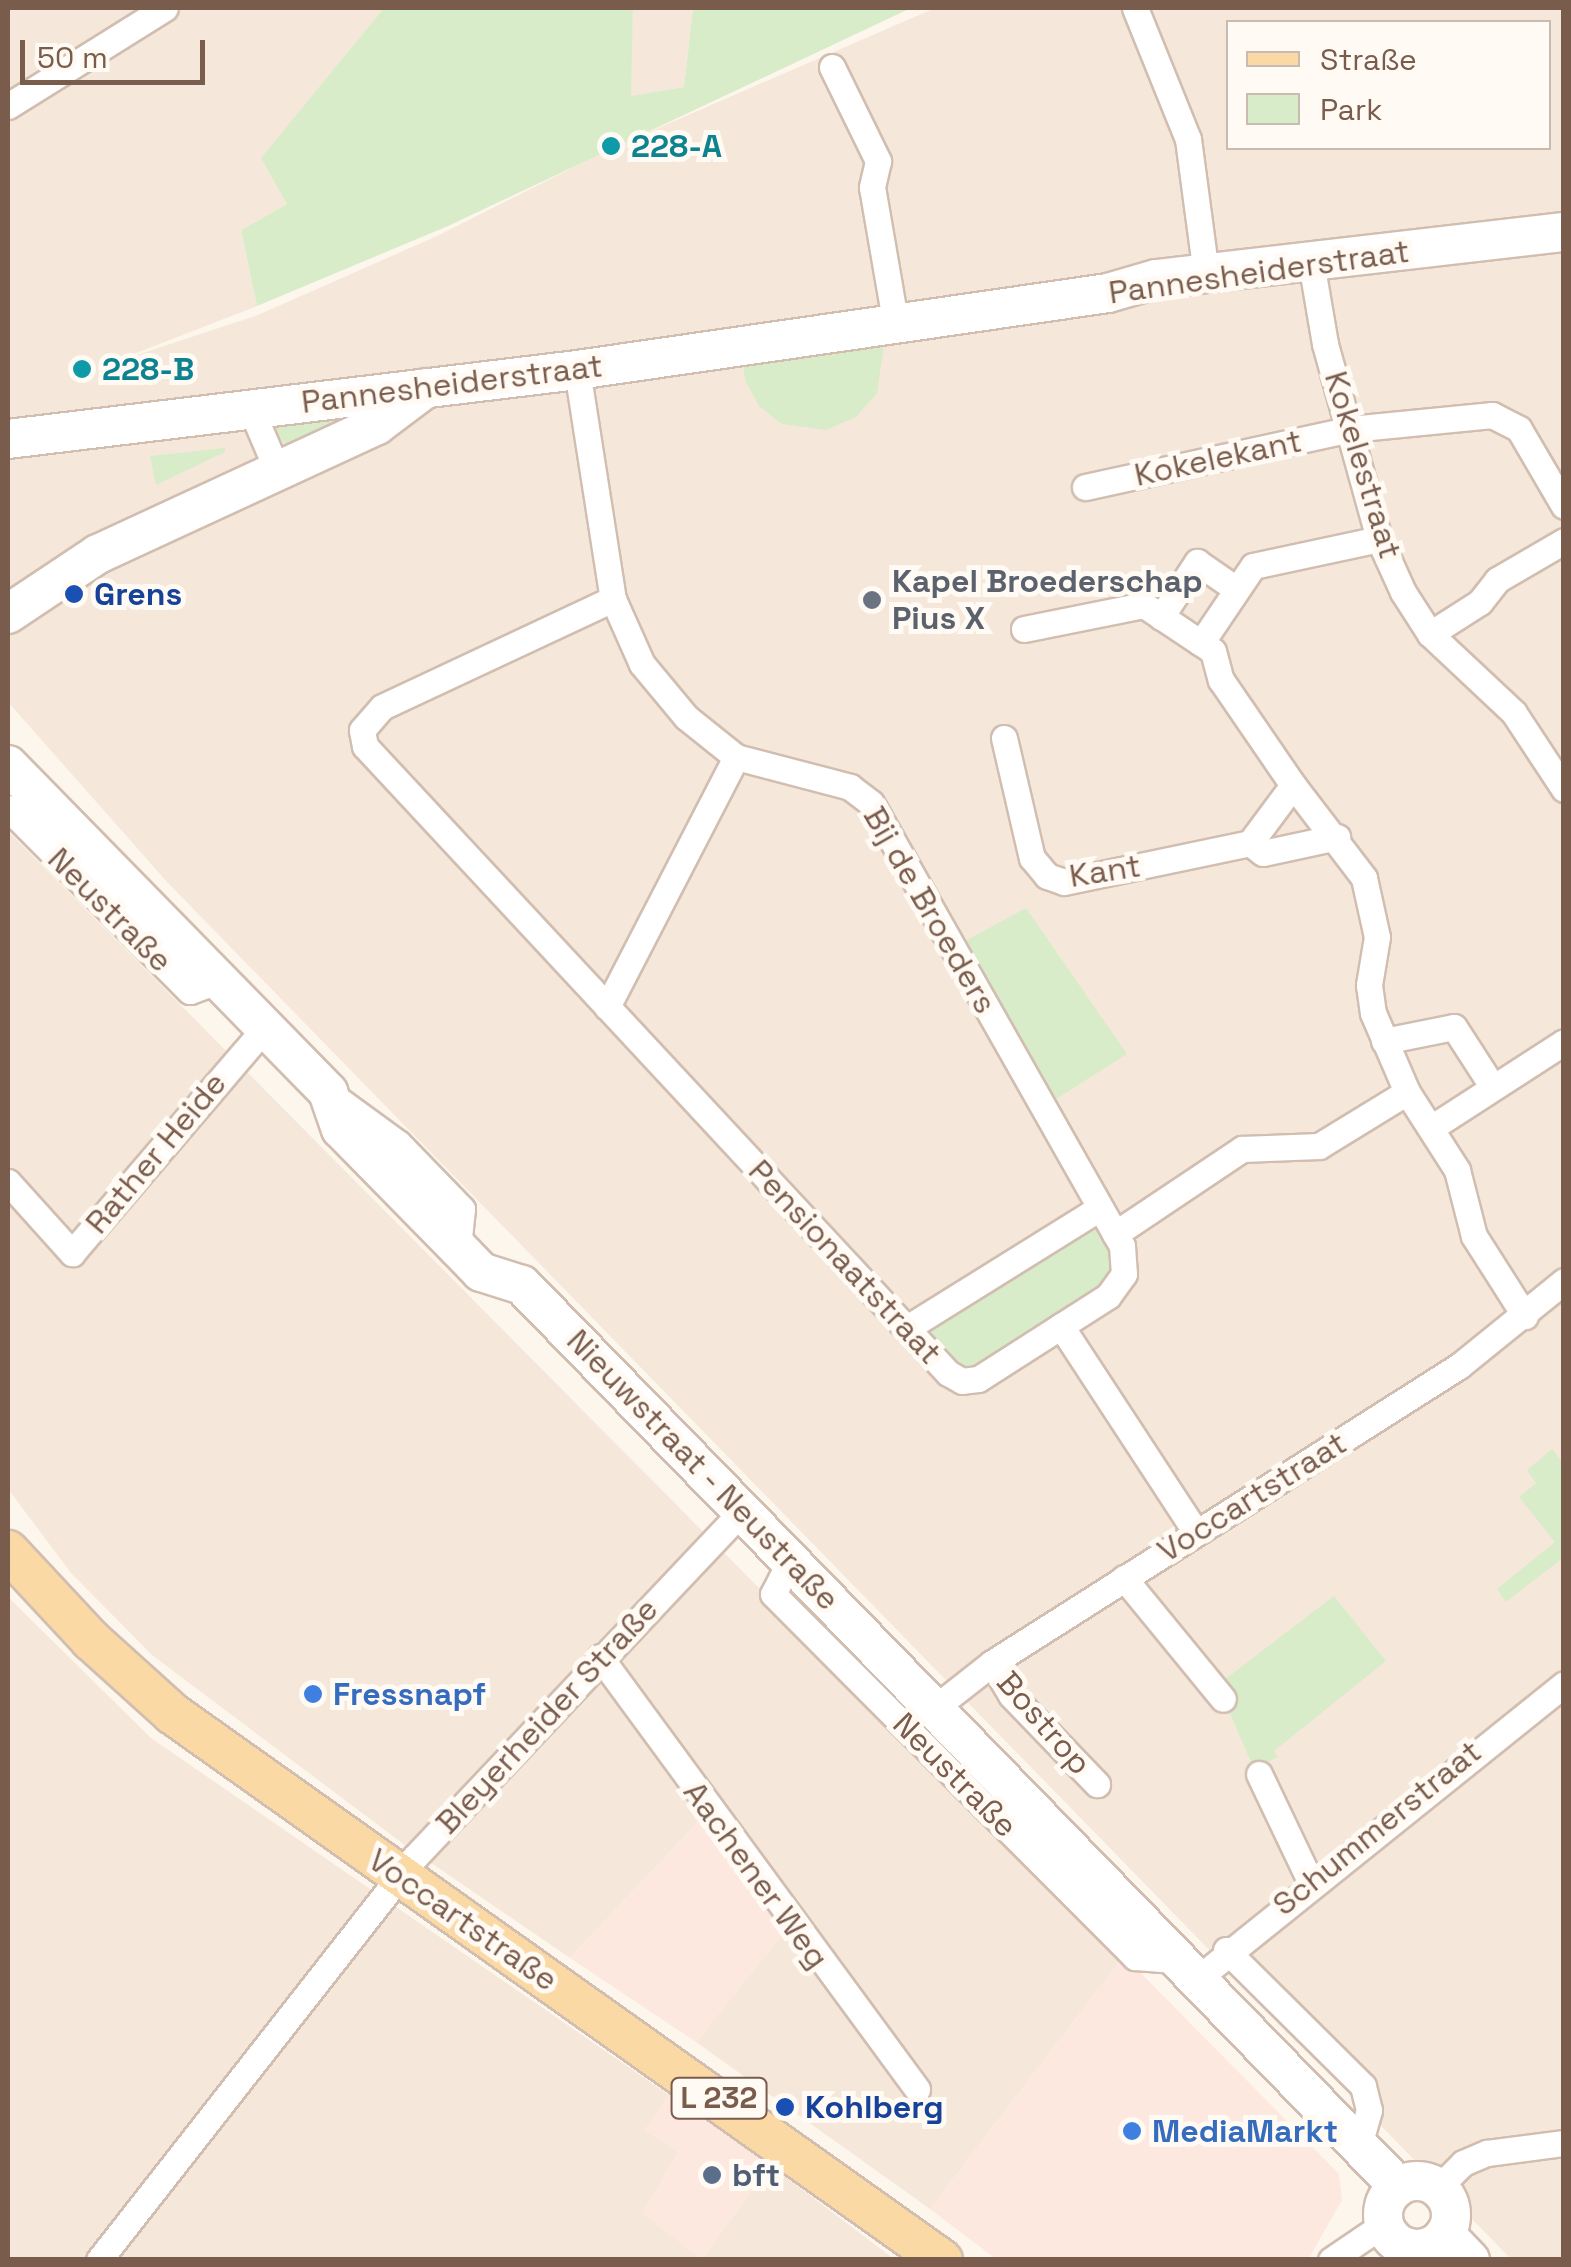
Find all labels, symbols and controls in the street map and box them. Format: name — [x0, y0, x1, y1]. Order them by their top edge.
scale bar — [25, 20, 210, 82]
legend — [1226, 20, 1551, 150]
text: 50 m — [37, 38, 108, 77]
text: Straße — [1320, 40, 1417, 79]
text: Park — [1320, 90, 1382, 129]
place label: 228-A — [631, 127, 722, 165]
marker: 228-A — [600, 135, 622, 157]
street label: Pannesheiderstraat — [1106, 232, 1412, 312]
street label: Pannesheiderstraat — [299, 346, 605, 422]
place label: 228-B — [102, 350, 194, 388]
marker: 228-B — [71, 358, 93, 380]
street label: Kokelestraat — [1316, 367, 1410, 563]
street label: Kokelekant — [1131, 422, 1305, 494]
place label: Kapel Broederschap Pius X — [892, 563, 1203, 638]
place label: Grens — [94, 575, 182, 613]
marker: Grens — [63, 583, 85, 605]
marker: Kapel Broederschap Pius X — [861, 589, 883, 611]
street label: Bij de Broeders — [855, 800, 1005, 1020]
street label: Neustraße — [40, 840, 180, 980]
street label: Kant — [1067, 846, 1143, 896]
street label: Rather Heide — [78, 1065, 234, 1241]
street label: Pensionaatstraat — [741, 1152, 949, 1372]
street label: Nieuwstraat - Neustraße — [558, 1321, 848, 1619]
street label: Voccartstraat — [1151, 1424, 1353, 1570]
street label: Bleyerheider Straße — [428, 1590, 666, 1842]
street label: Bostrop — [989, 1664, 1099, 1782]
place label: Fressnapf — [333, 1675, 486, 1713]
marker: Fressnapf — [302, 1683, 324, 1705]
street label: Neustraße — [885, 1705, 1025, 1845]
street label: Schummerstraat — [1265, 1732, 1489, 1924]
street label: Aachener Weg — [675, 1774, 837, 1976]
street label: Voccartstraße — [361, 1841, 565, 1999]
road number: L 232 — [669, 2073, 769, 2123]
place label: Kohlberg — [805, 2088, 944, 2126]
marker: Kohlberg — [774, 2096, 796, 2118]
place label: MediaMarkt — [1152, 2112, 1338, 2150]
marker: MediaMarkt — [1121, 2120, 1143, 2142]
place label: bft — [732, 2156, 780, 2194]
marker: bft — [701, 2164, 723, 2186]

